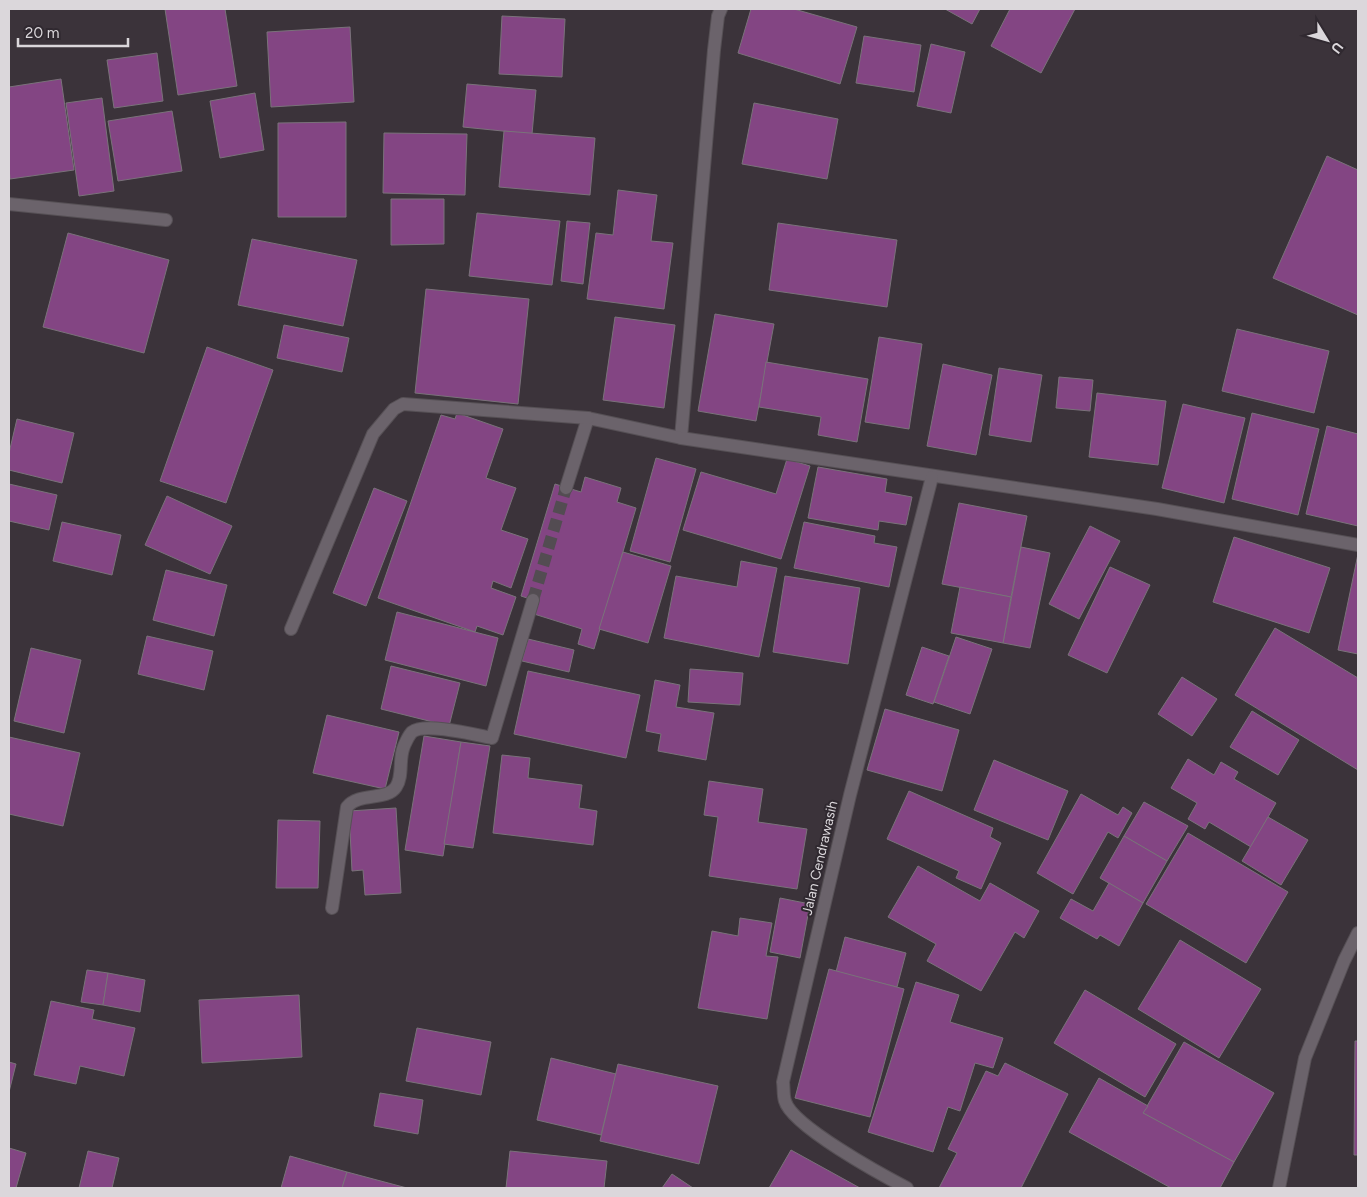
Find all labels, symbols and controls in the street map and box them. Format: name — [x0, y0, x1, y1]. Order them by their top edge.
scale bar — [18, 15, 128, 47]
north arrow — [1302, 15, 1352, 65]
text: 20 m — [25, 24, 59, 42]
text: U — [1327, 38, 1347, 57]
street label: Jalan Cendrawasih — [799, 799, 841, 917]

